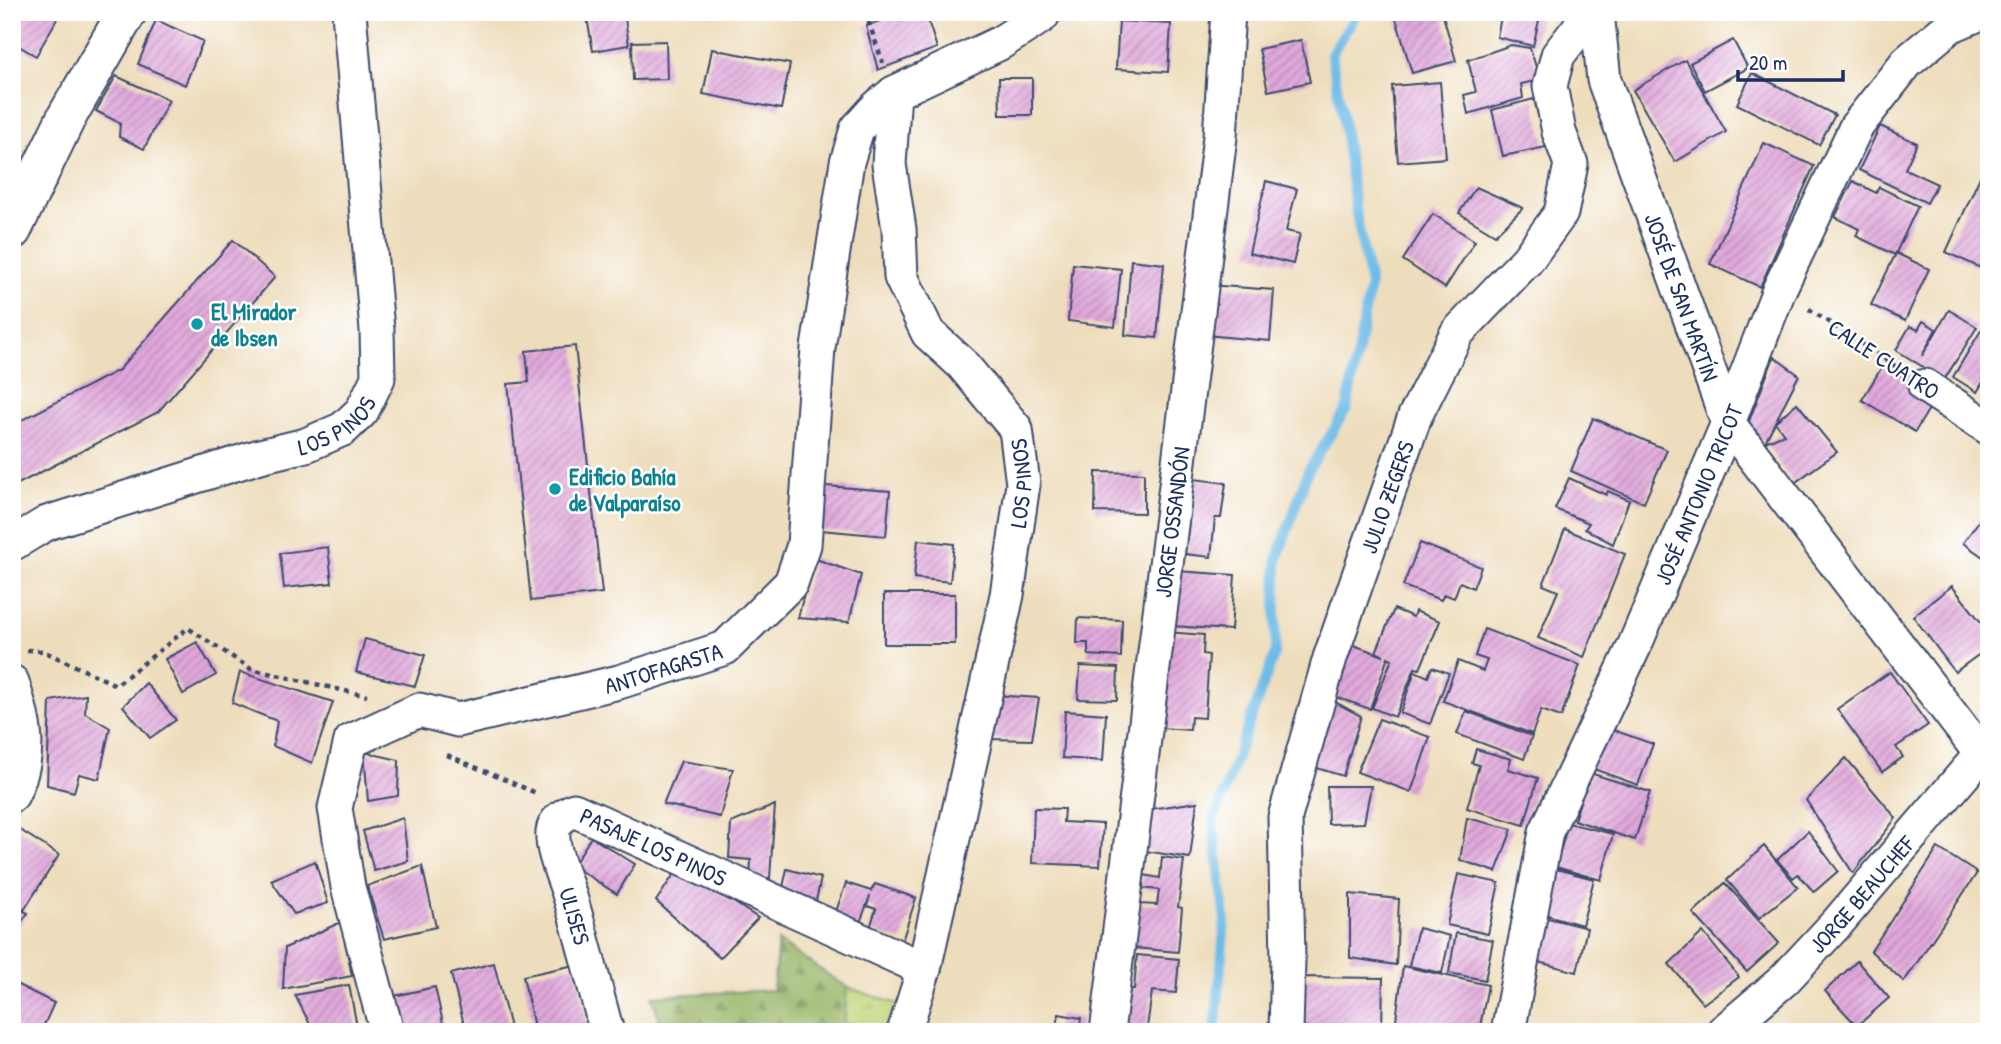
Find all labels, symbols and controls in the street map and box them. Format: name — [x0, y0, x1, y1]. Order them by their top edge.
scale bar — [1738, 38, 1843, 82]
text: 20 m — [1749, 48, 1787, 77]
street label: JOSÉ DE SAN MARTÍN — [1638, 208, 1727, 385]
place label: El Mirador de Ibsen — [211, 296, 297, 353]
street label: CALLE CUATRO — [1822, 311, 1946, 407]
marker: El Mirador de Ibsen — [189, 316, 205, 332]
street label: LOS PINOS — [295, 391, 383, 462]
street label: JOSÉ ANTONIO TRICOT — [1646, 399, 1749, 589]
street label: JULIO ZEGERS — [1353, 436, 1421, 557]
street label: LOS PINOS — [1001, 437, 1039, 530]
street label: JORGE OSSANDÓN — [1147, 445, 1196, 599]
place label: Edificio Bahía de Valparaíso — [569, 461, 681, 519]
marker: Edificio Bahía de Valparaíso — [547, 481, 563, 497]
street label: ANTOFAGASTA — [601, 634, 726, 700]
street label: PASAJE LOS PINOS — [576, 800, 732, 893]
street label: JORGE BEAUCHEF — [1802, 827, 1922, 959]
street label: ULISES — [552, 884, 598, 949]

